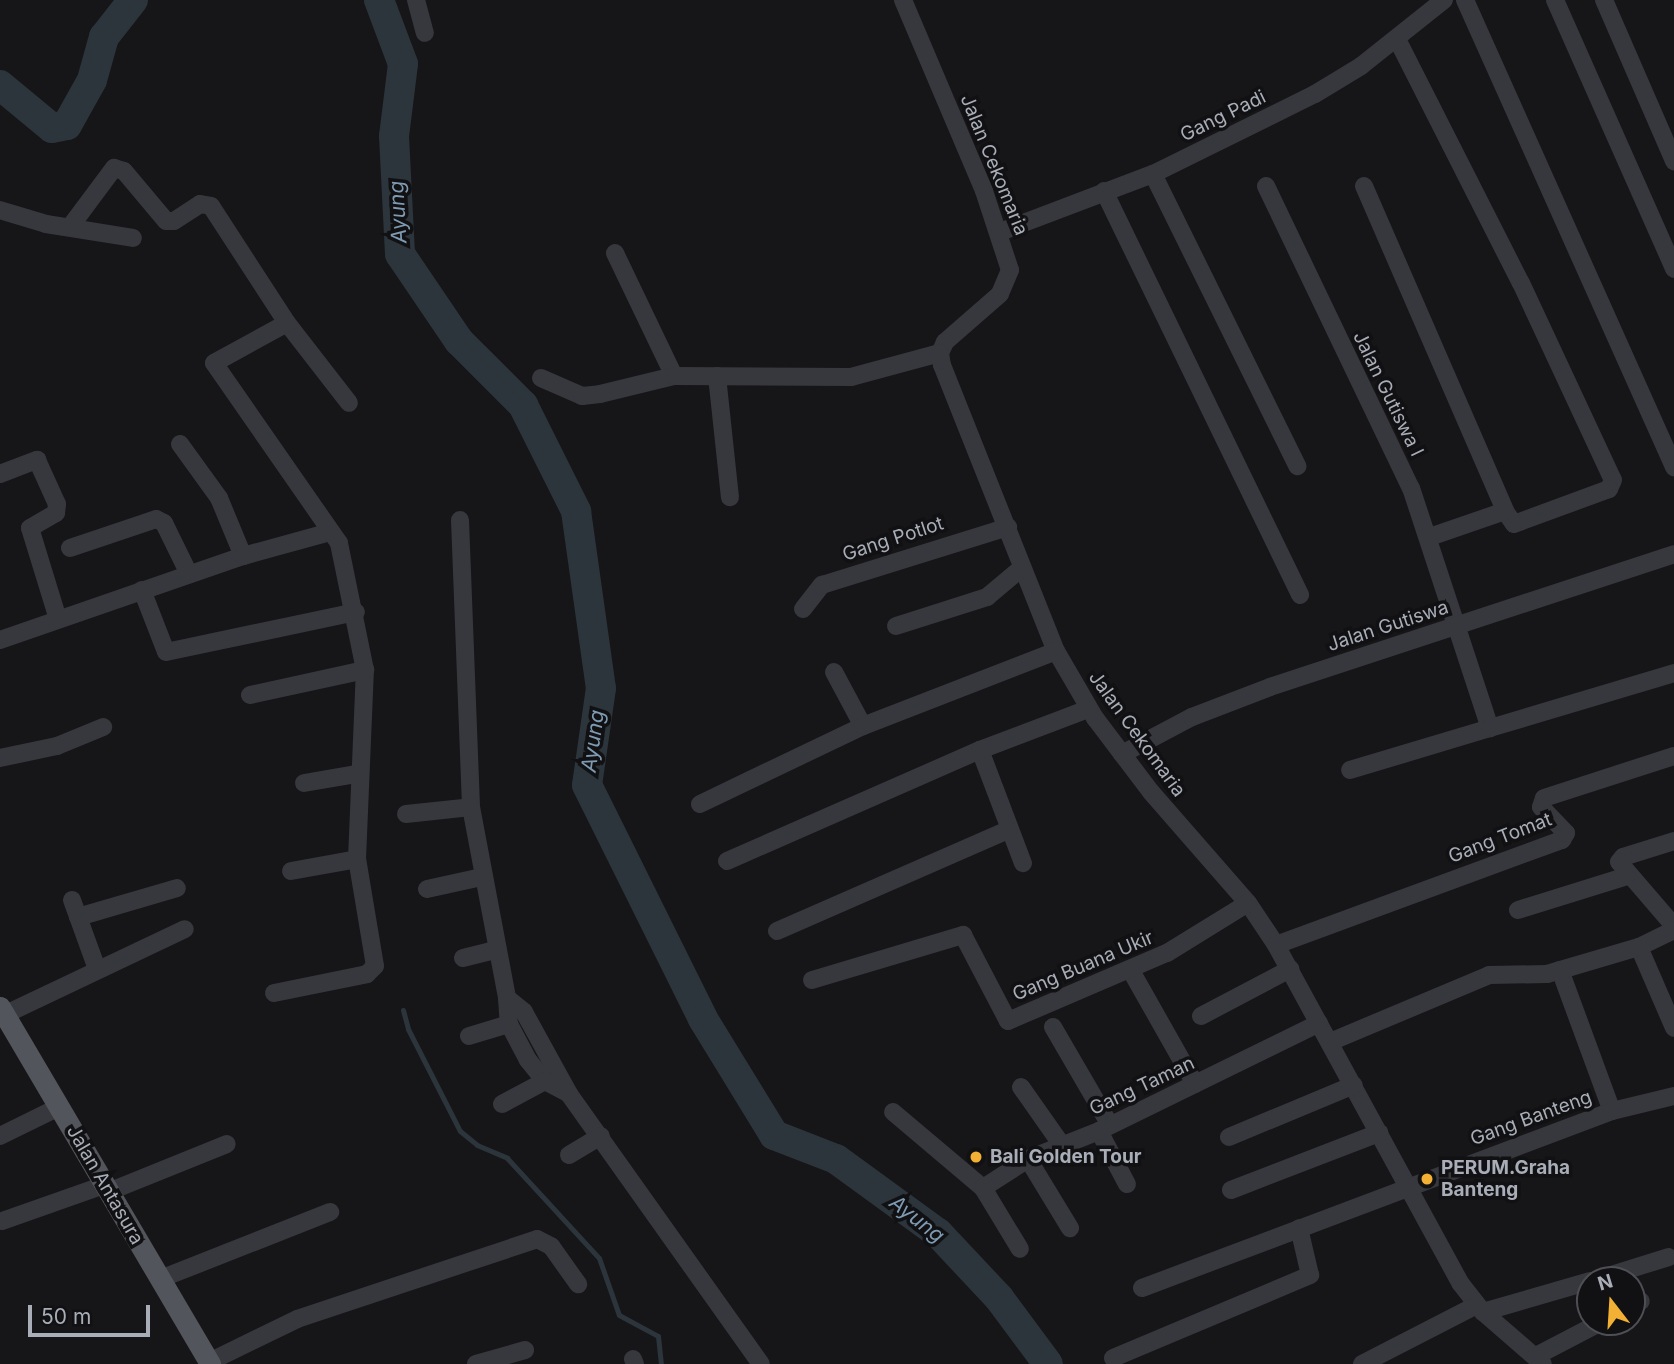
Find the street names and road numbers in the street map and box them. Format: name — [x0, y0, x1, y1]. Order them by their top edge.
street label: Gang Padi — [1177, 86, 1269, 146]
street label: Jalan Cekomaria — [955, 91, 1033, 239]
street label: Jalan Gutiswa I — [1348, 328, 1428, 460]
street label: Gang Potlot — [840, 512, 946, 566]
street label: Jalan Gutiswa — [1325, 596, 1451, 656]
street label: Jalan Cekomaria — [1084, 667, 1190, 801]
street label: Gang Tomat — [1445, 808, 1555, 868]
street label: Gang Buana Ukir — [1009, 926, 1157, 1006]
street label: Gang Taman — [1086, 1052, 1198, 1120]
street label: Gang Banteng — [1467, 1086, 1595, 1150]
street label: Jalan Antasura — [62, 1121, 148, 1249]

